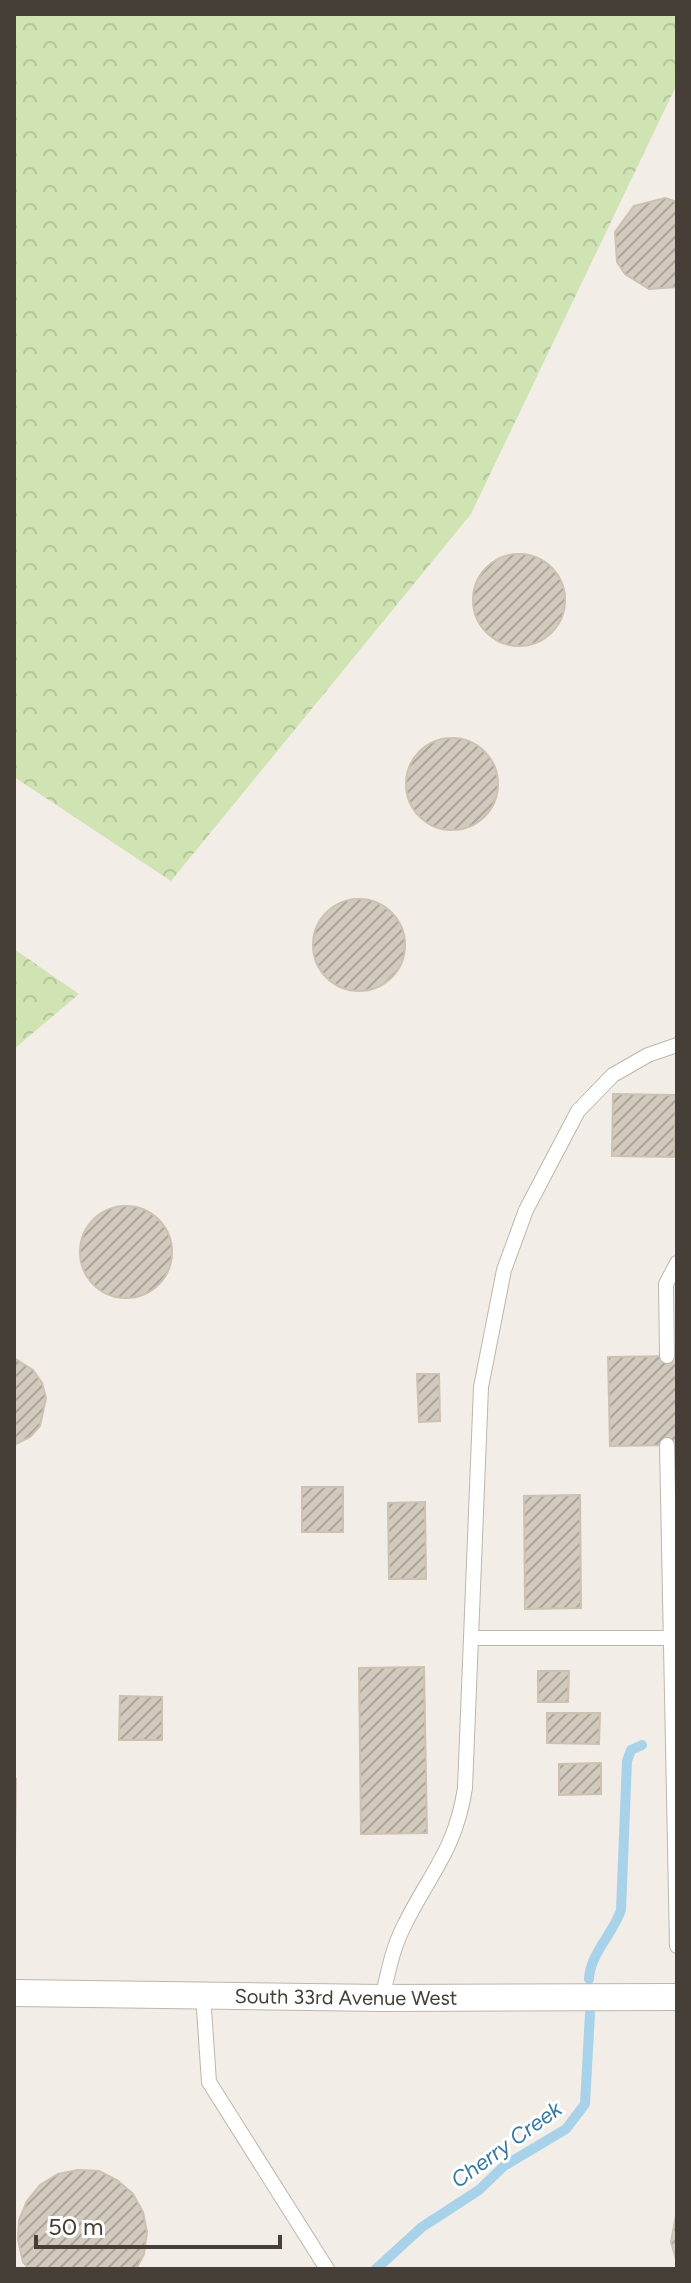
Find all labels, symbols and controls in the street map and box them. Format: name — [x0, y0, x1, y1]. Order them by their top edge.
street label: South 33rd Avenue West — [234, 1984, 457, 2010]
water label: Cherry Creek — [446, 2094, 568, 2194]
scale bar — [36, 2199, 280, 2249]
text: 50 m — [48, 2212, 104, 2241]

